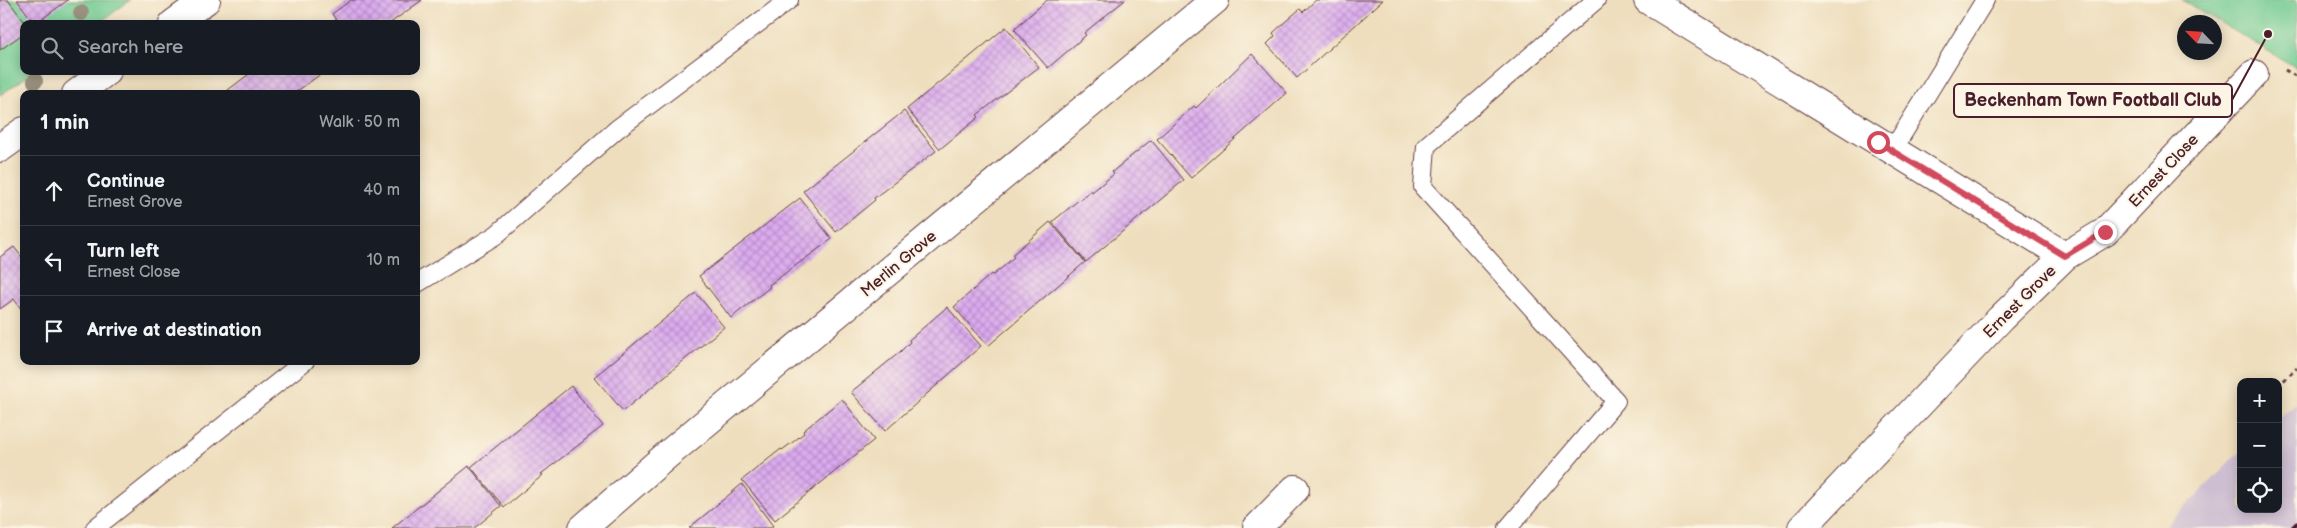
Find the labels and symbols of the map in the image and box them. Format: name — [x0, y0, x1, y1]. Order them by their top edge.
north arrow — [2177, 15, 2222, 60]
callout: Beckenham Town Football Club — [1954, 84, 2232, 117]
text: Beckenham Town Football Club — [1964, 90, 2222, 111]
street label: Ernest Close — [2125, 130, 2203, 212]
route start — [1867, 131, 1890, 154]
route end — [2094, 221, 2117, 244]
street label: Merlin Grove — [857, 227, 941, 301]
street label: Ernest Grove — [1980, 261, 2061, 343]

